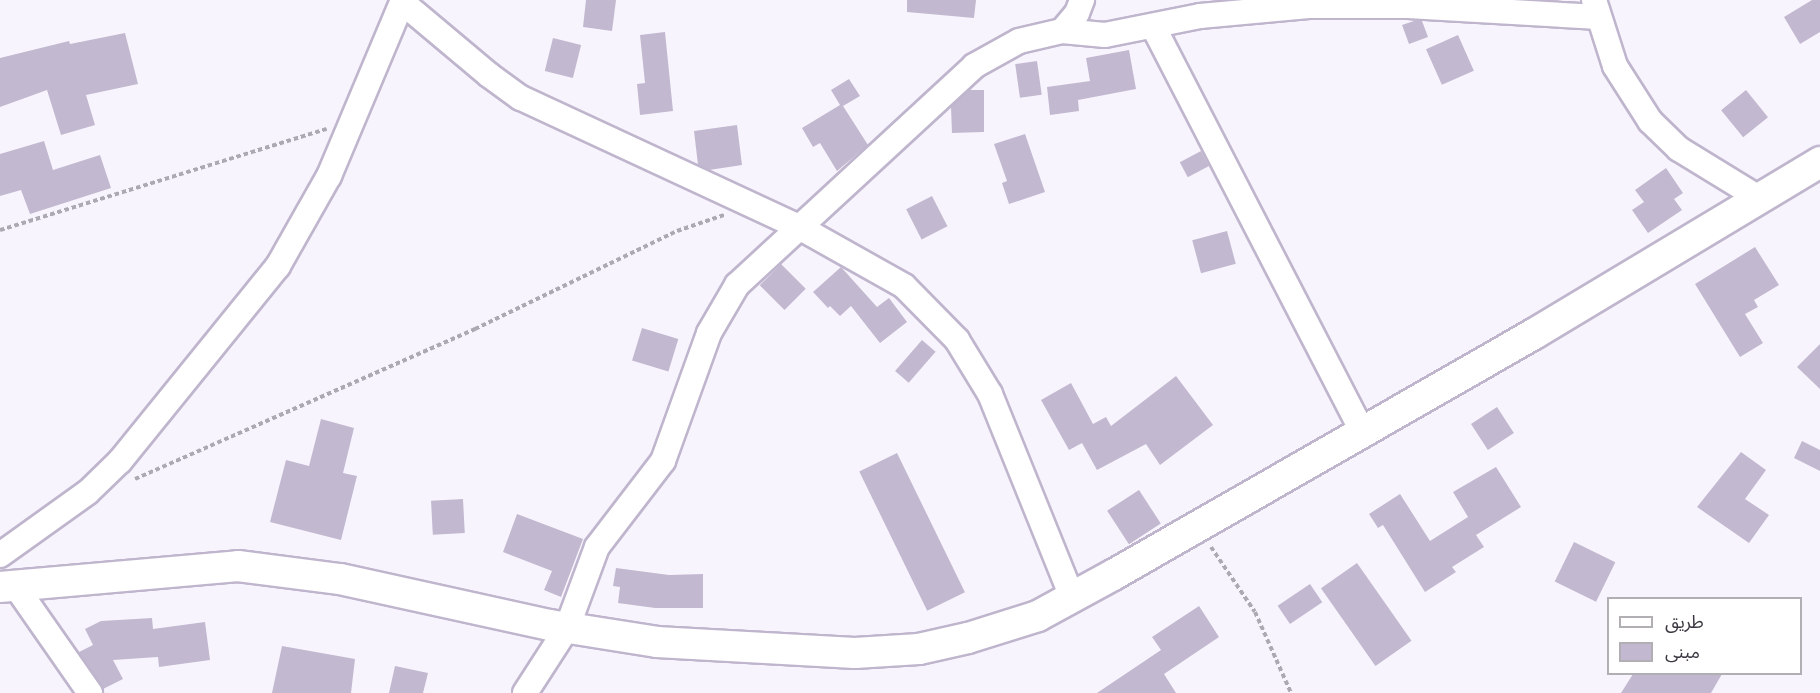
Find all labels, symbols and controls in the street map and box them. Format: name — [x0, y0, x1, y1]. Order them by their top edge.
legend — [1607, 597, 1802, 675]
text: طريق — [1665, 610, 1704, 633]
text: مبنى — [1665, 640, 1700, 663]

